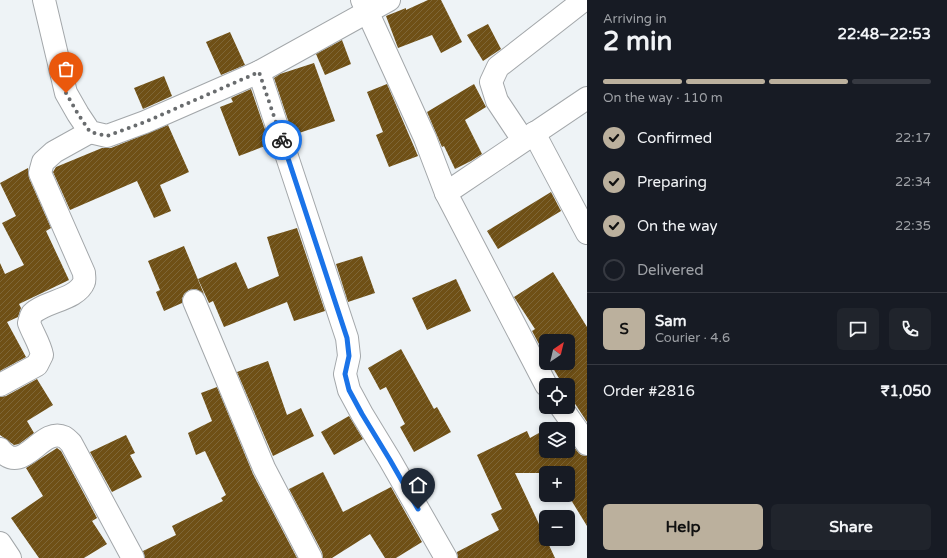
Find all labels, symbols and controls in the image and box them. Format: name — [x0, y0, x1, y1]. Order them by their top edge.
text: Arriving in — [603, 11, 667, 27]
text: 22:48–22:53 — [838, 25, 931, 43]
text: 2 min — [603, 26, 672, 57]
pin — [49, 52, 83, 93]
icon: bag — [55, 58, 77, 80]
text: On the way · 110 m — [603, 90, 723, 106]
courier — [262, 120, 302, 160]
icon: check — [603, 127, 625, 149]
icon: bike — [271, 129, 293, 151]
text: Confirmed — [637, 129, 712, 147]
text: 22:17 — [895, 130, 931, 146]
icon: check — [603, 171, 625, 193]
text: Preparing — [637, 173, 707, 191]
text: 22:34 — [895, 174, 931, 190]
icon: check — [603, 215, 625, 237]
text: On the way — [637, 217, 717, 235]
text: 22:35 — [895, 218, 931, 234]
text: Delivered — [637, 261, 704, 279]
button: chat — [837, 308, 879, 350]
button: phone — [889, 308, 931, 350]
text: Sam — [655, 312, 686, 330]
text: S — [619, 320, 629, 338]
text: Courier · 4.6 — [655, 330, 730, 346]
north arrow — [539, 334, 575, 370]
map controls — [539, 334, 575, 546]
button: locate — [539, 378, 575, 414]
text: Order #2816 — [603, 382, 695, 400]
text: ₹1,050 — [881, 382, 931, 400]
button: layers — [539, 422, 575, 458]
button: + — [539, 466, 575, 502]
pin — [401, 468, 435, 509]
icon: home — [407, 474, 429, 496]
button: Help — [603, 504, 763, 550]
button: Share — [771, 504, 931, 550]
button: − — [539, 510, 575, 546]

